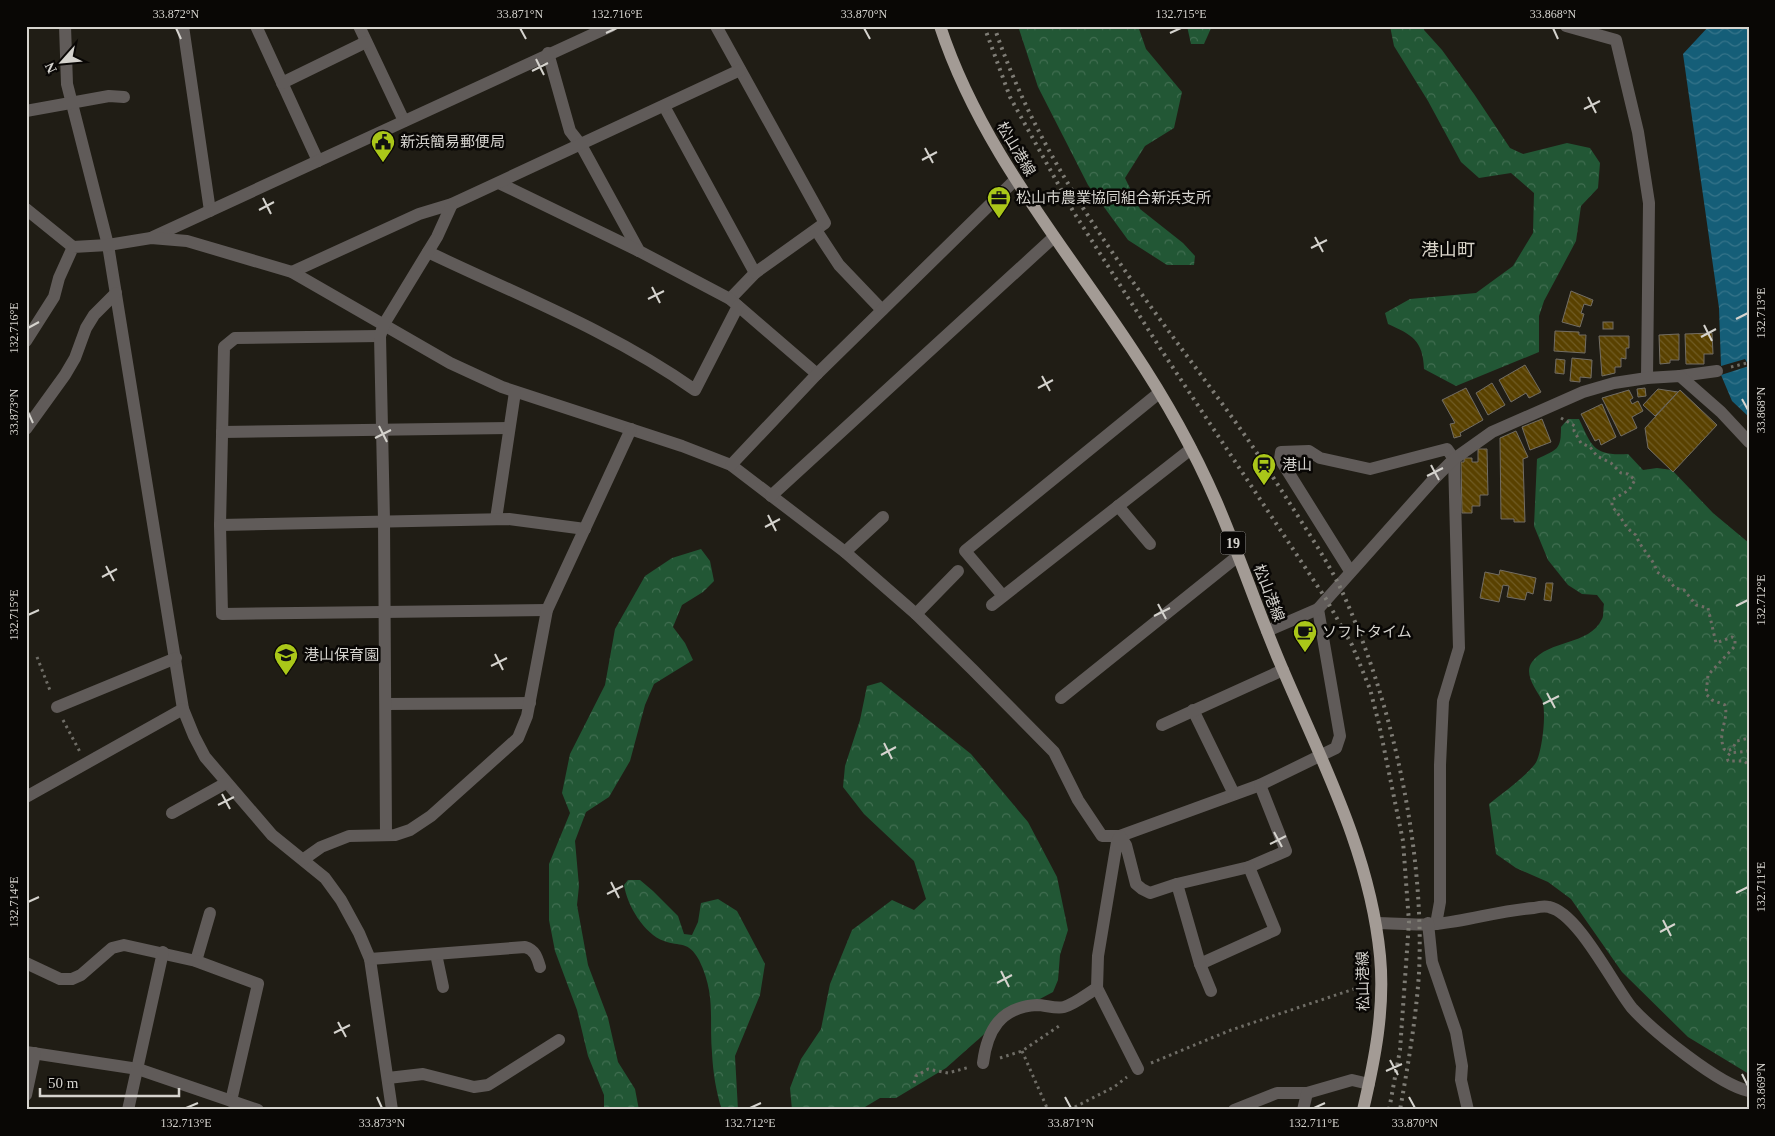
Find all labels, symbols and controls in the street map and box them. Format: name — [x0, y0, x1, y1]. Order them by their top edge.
text: 33.872°N — [153, 7, 200, 21]
text: 33.871°N — [497, 7, 544, 21]
text: 132.716°E — [591, 7, 643, 21]
text: 33.870°N — [841, 7, 888, 21]
text: 132.715°E — [1155, 7, 1207, 21]
text: 33.868°N — [1530, 7, 1577, 21]
north arrow — [38, 38, 88, 88]
text: N — [42, 60, 60, 76]
street label: 松山港線 — [994, 119, 1038, 179]
public building icon: 新浜簡易郵便局 — [370, 129, 396, 163]
place label: 新浜簡易郵便局 — [400, 134, 505, 150]
office icon: 松山市農業協同組合新浜支所 — [986, 185, 1012, 219]
place label: 松山市農業協同組合新浜支所 — [1016, 189, 1211, 206]
district label: 港山町 — [1421, 240, 1475, 260]
text: 132.713°E — [1754, 287, 1768, 339]
text: 132.716°E — [7, 302, 21, 354]
text: 33.868°N — [1754, 386, 1768, 433]
text: 33.873°N — [7, 388, 21, 435]
station icon: 港山 — [1251, 452, 1277, 486]
place label: 港山 — [1282, 457, 1312, 473]
road number: 19 — [1220, 532, 1246, 554]
street label: 松山港線 — [1251, 562, 1287, 624]
text: 132.712°E — [1754, 574, 1768, 626]
text: 132.715°E — [7, 589, 21, 641]
cafe icon: ソフトタイム — [1292, 619, 1318, 653]
place label: ソフトタイム — [1322, 624, 1412, 640]
school or university icon: 港山保育園 — [273, 642, 299, 676]
place label: 港山保育園 — [304, 647, 379, 663]
text: 132.711°E — [1754, 862, 1768, 912]
text: 132.714°E — [7, 876, 21, 928]
street label: 松山港線 — [1354, 951, 1372, 1011]
text: 33.869°N — [1754, 1062, 1768, 1109]
scale bar — [40, 1066, 179, 1098]
text: 50 m — [48, 1075, 79, 1091]
text: 132.713°E — [160, 1116, 212, 1130]
text: 33.873°N — [359, 1116, 406, 1130]
text: 132.712°E — [724, 1116, 776, 1130]
text: 33.871°N — [1048, 1116, 1095, 1130]
text: 132.711°E — [1289, 1116, 1339, 1130]
text: 33.870°N — [1392, 1116, 1439, 1130]

